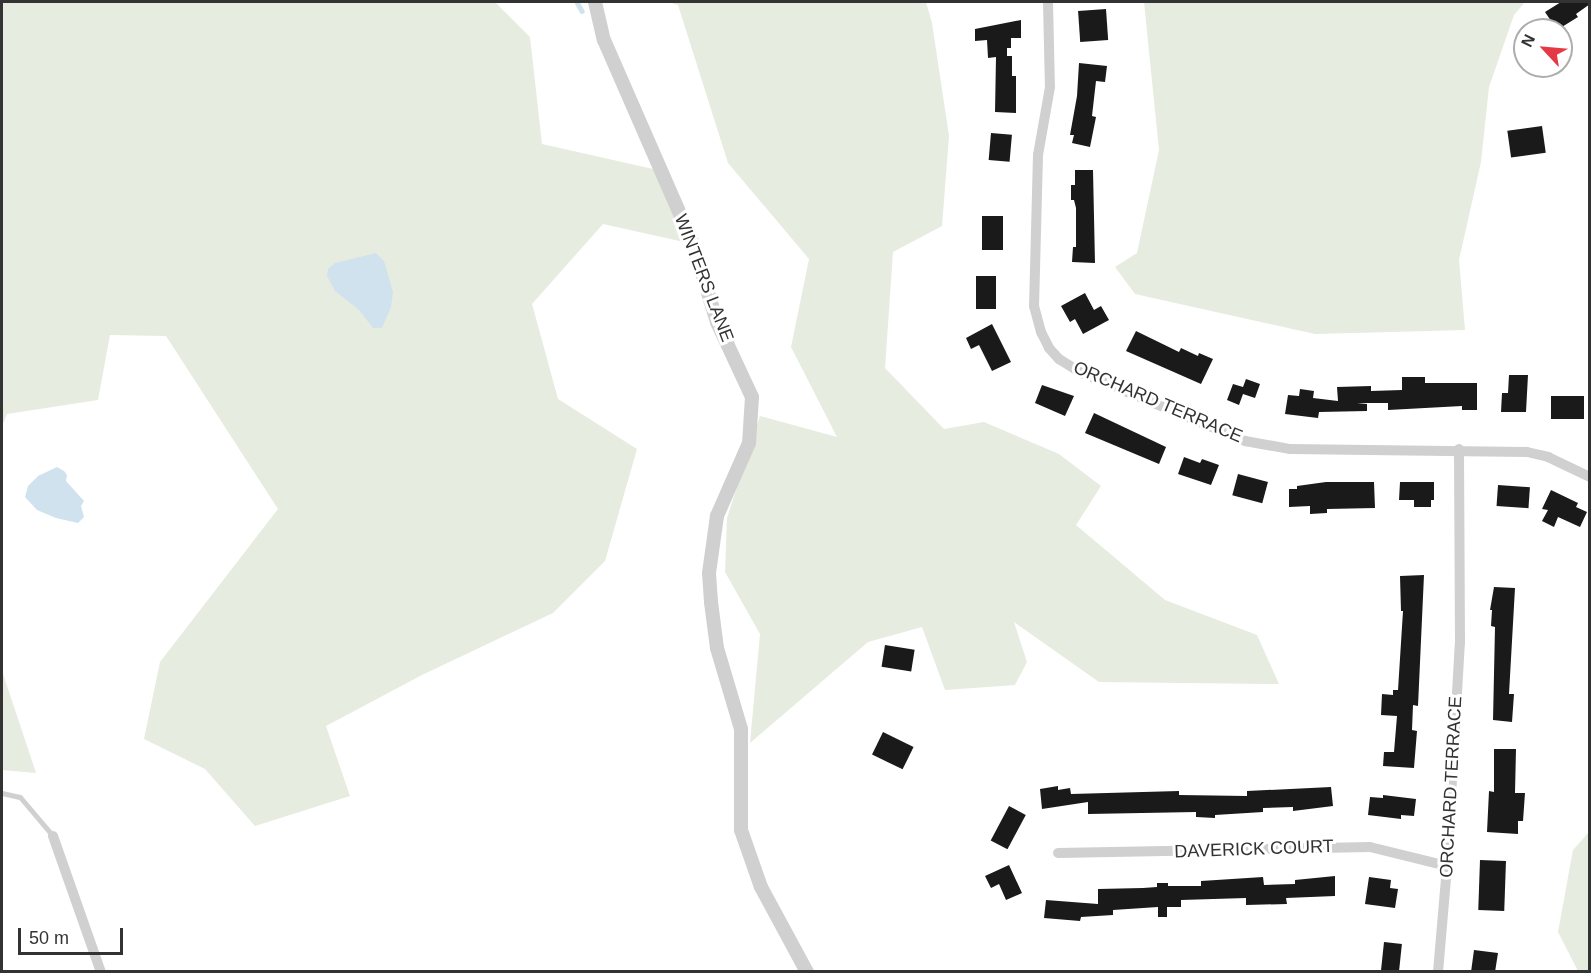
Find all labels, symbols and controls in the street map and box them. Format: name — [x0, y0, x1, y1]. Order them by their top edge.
north arrow — [1513, 18, 1573, 78]
text: N — [1518, 32, 1538, 50]
street label: WINTERS LANE — [670, 211, 738, 345]
street label: ORCHARD TERRACE — [1070, 356, 1246, 448]
street label: ORCHARD TERRACE — [1435, 696, 1467, 878]
street label: DAVERICK COURT — [1174, 835, 1334, 863]
scale bar — [21, 916, 126, 954]
text: 50 m — [29, 928, 69, 948]

